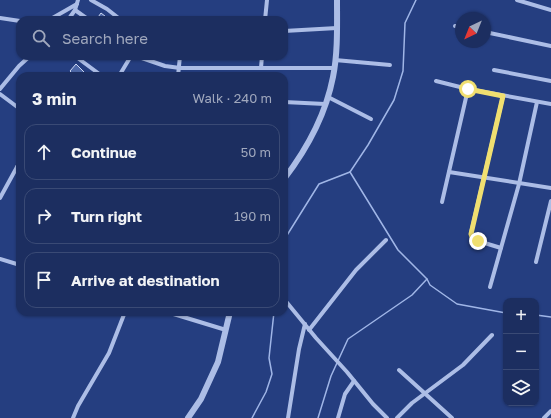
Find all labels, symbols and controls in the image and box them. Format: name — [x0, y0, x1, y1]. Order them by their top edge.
north arrow — [455, 12, 491, 48]
search box — [16, 16, 288, 60]
icon: search — [30, 27, 52, 49]
text: Search here — [62, 29, 148, 47]
route start — [459, 80, 477, 98]
text: 3 min — [32, 88, 76, 109]
text: Walk · 240 m — [193, 90, 272, 106]
icon: ahead — [33, 141, 55, 163]
text: Continue — [71, 143, 137, 161]
text: 50 m — [241, 144, 271, 160]
icon: right — [33, 205, 55, 227]
text: Turn right — [71, 207, 142, 225]
text: 190 m — [234, 208, 271, 224]
route end — [469, 232, 487, 250]
icon: arrive — [33, 269, 55, 291]
text: Arrive at destination — [71, 271, 220, 289]
map controls — [503, 298, 539, 406]
button: + — [503, 298, 539, 334]
button: − — [503, 334, 539, 370]
button: layers — [503, 370, 539, 406]

